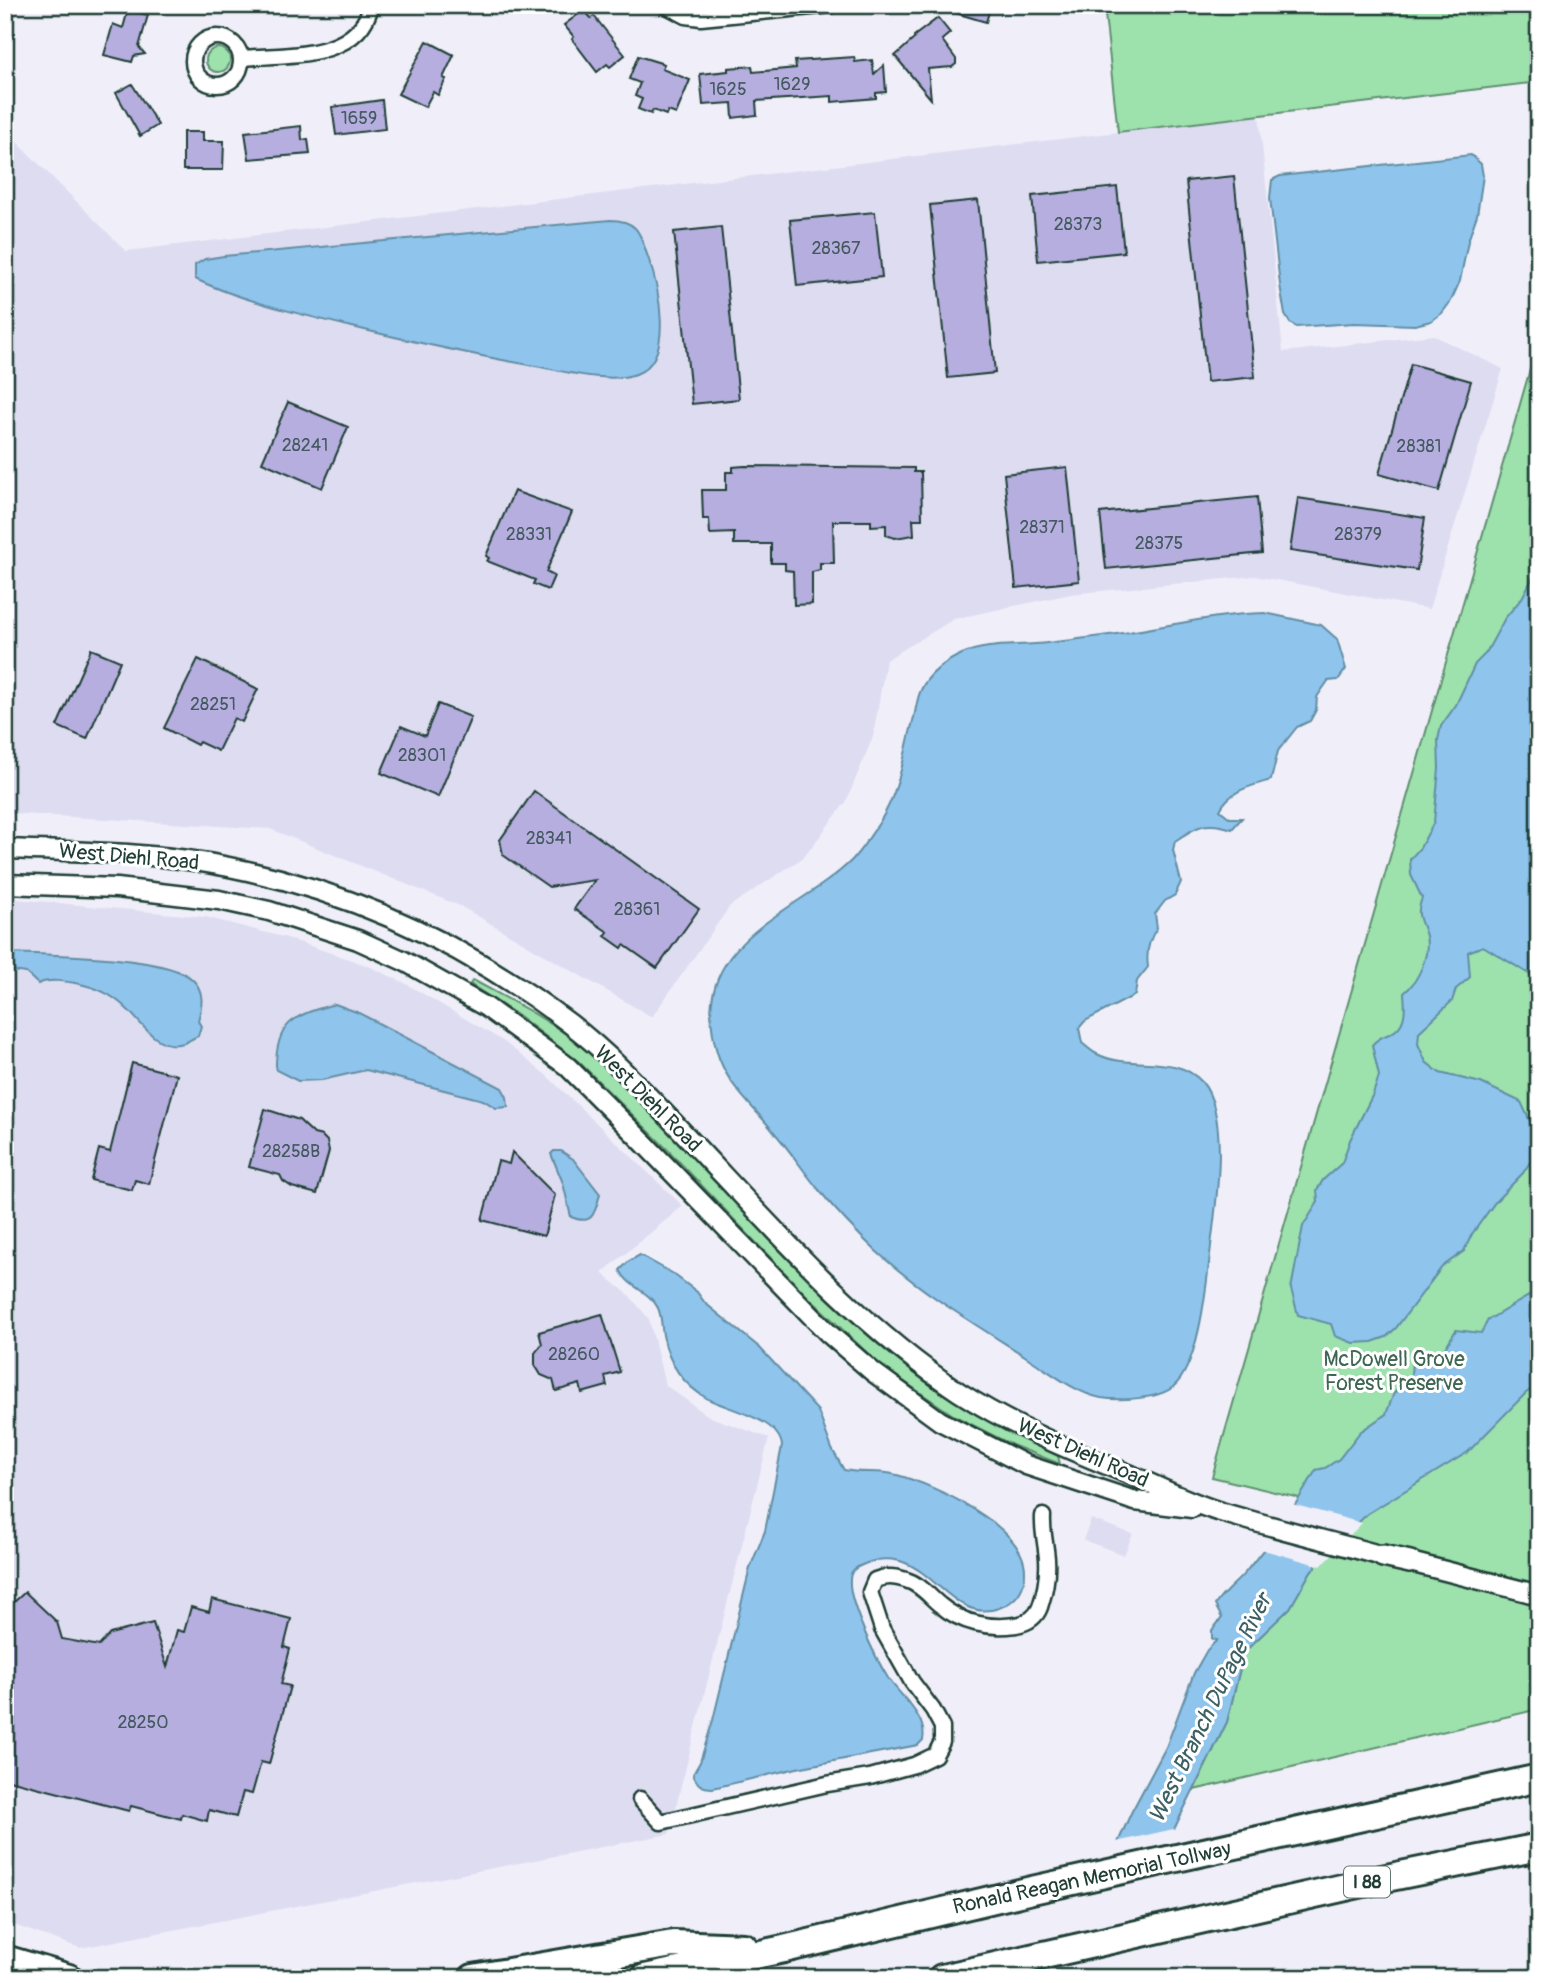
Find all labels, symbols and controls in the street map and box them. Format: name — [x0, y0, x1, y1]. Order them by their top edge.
house number: 1629 — [774, 73, 810, 96]
house number: 1625 — [709, 78, 747, 101]
house number: 1659 — [341, 107, 377, 130]
house number: 28373 — [1054, 213, 1102, 236]
house number: 28367 — [812, 237, 861, 260]
house number: 28241 — [282, 434, 328, 457]
house number: 28381 — [1396, 435, 1442, 458]
house number: 28371 — [1019, 516, 1065, 539]
house number: 28331 — [506, 523, 552, 546]
house number: 28379 — [1334, 523, 1382, 546]
house number: 28375 — [1135, 532, 1183, 555]
house number: 28251 — [190, 693, 236, 716]
house number: 28301 — [398, 744, 446, 767]
house number: 28341 — [526, 827, 572, 850]
street label: West Diehl Road — [58, 837, 200, 877]
house number: 28361 — [614, 898, 660, 921]
street label: West Diehl Road — [589, 1040, 707, 1158]
house number: 28258B — [262, 1140, 320, 1163]
house number: 28260 — [548, 1343, 600, 1366]
park label: McDowell Grove Forest Preserve — [1323, 1346, 1465, 1397]
street label: West Diehl Road — [1013, 1412, 1153, 1494]
water label: West Branch DuPage River — [1142, 1586, 1279, 1827]
house number: 28250 — [117, 1711, 169, 1734]
street label: Ronald Reagan Memorial Tollway — [950, 1835, 1234, 1921]
road number: I 88 — [1344, 1866, 1390, 1898]

